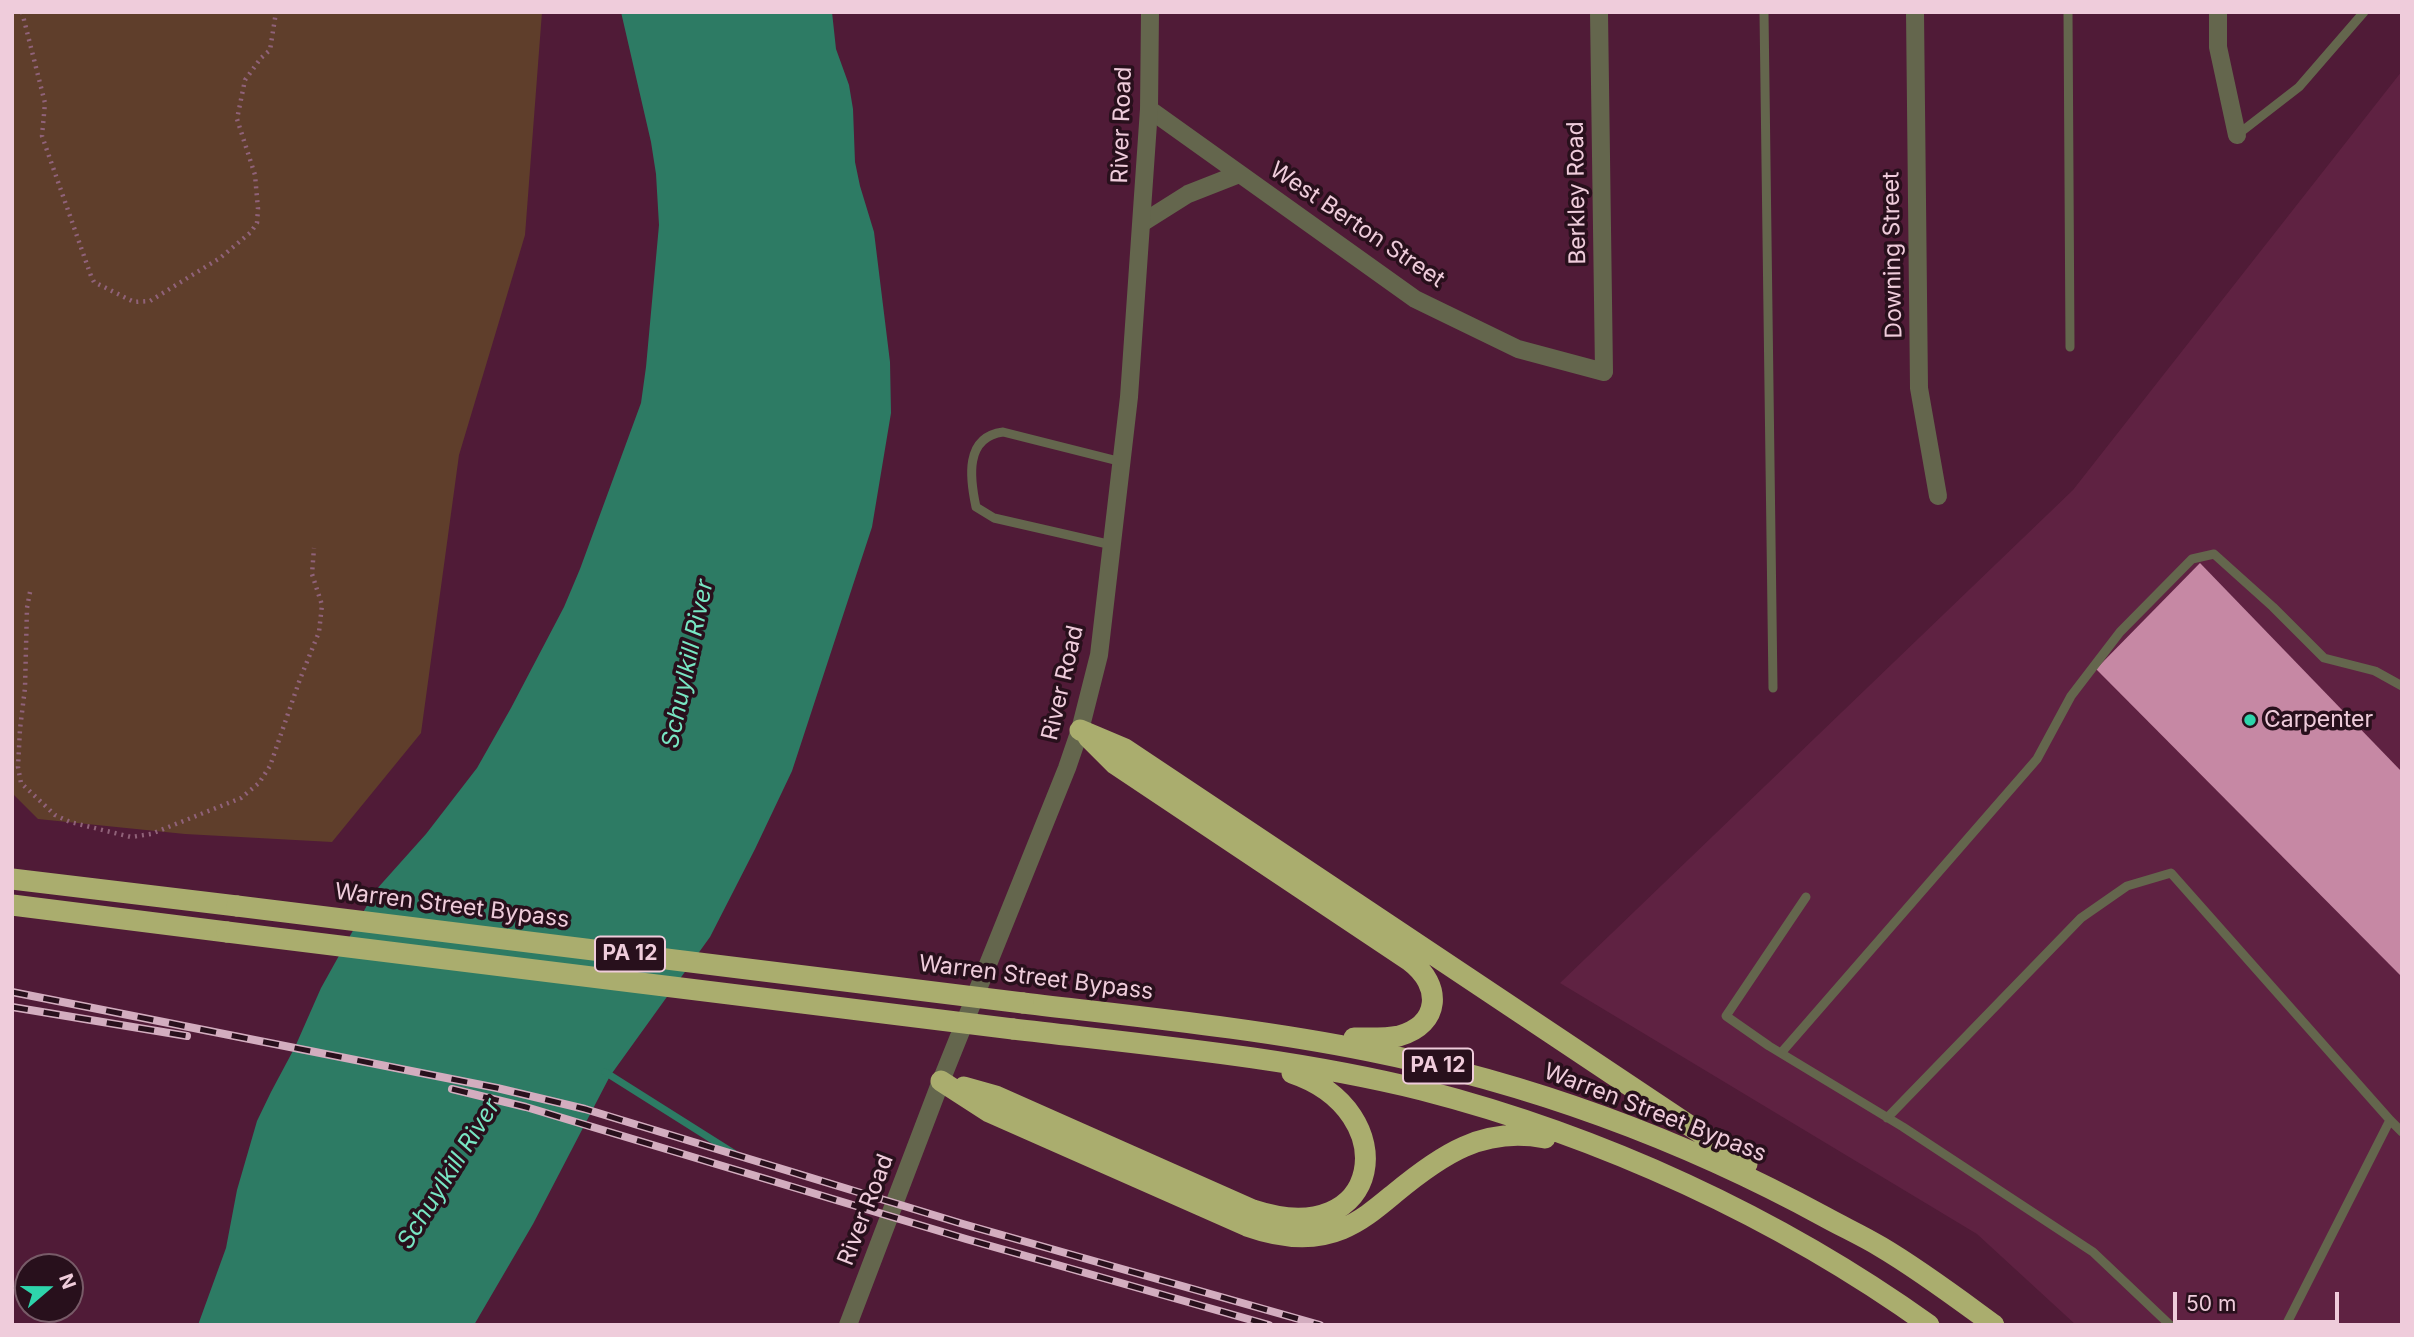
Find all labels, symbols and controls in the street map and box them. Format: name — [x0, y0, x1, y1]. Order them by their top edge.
street label: River Road — [1106, 66, 1138, 184]
street label: Berkley Road — [1562, 121, 1592, 265]
street label: West Berton Street — [1264, 156, 1450, 294]
street label: Downing Street — [1878, 171, 1908, 339]
water label: Schuylkill River — [656, 577, 720, 751]
street label: River Road — [1036, 623, 1090, 743]
place label: Carpenter — [2264, 706, 2373, 734]
marker: Carpenter — [2242, 712, 2258, 728]
street label: Warren Street Bypass — [333, 878, 571, 934]
road number: PA 12 — [595, 936, 665, 972]
street label: Warren Street Bypass — [917, 950, 1155, 1006]
road number: PA 12 — [1403, 1048, 1473, 1084]
street label: Warren Street Bypass — [1540, 1058, 1770, 1168]
water label: Schuylkill River — [391, 1094, 507, 1254]
street label: River Road — [832, 1151, 900, 1269]
north arrow — [14, 1253, 84, 1323]
text: N — [54, 1271, 81, 1292]
scale bar — [2176, 1278, 2342, 1322]
text: 50 m — [2186, 1291, 2236, 1316]

